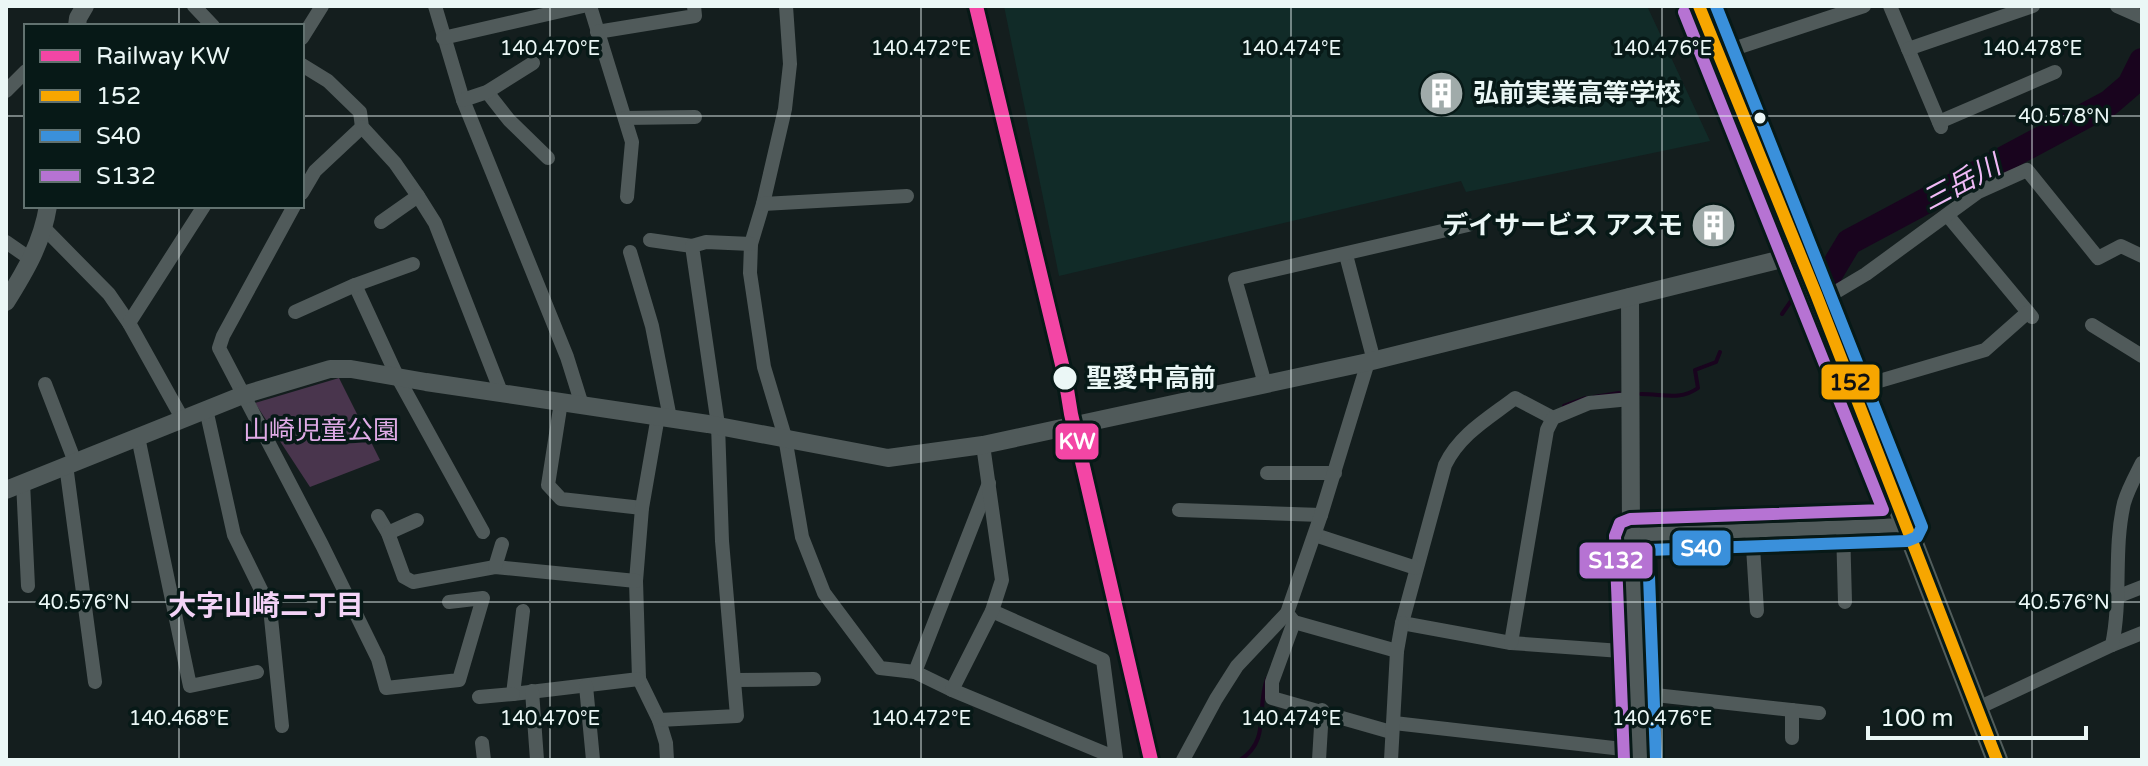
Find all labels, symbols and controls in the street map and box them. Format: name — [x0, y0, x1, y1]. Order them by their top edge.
legend — [24, 24, 304, 208]
text: 140.470°E — [500, 37, 600, 61]
text: 140.472°E — [871, 37, 971, 61]
text: 140.474°E — [1241, 37, 1341, 61]
text: 140.476°E — [1612, 37, 1712, 61]
text: 140.478°E — [1982, 37, 2082, 61]
text: Railway KW — [96, 42, 230, 71]
building icon: 弘前実業高等学校 — [1418, 69, 1466, 117]
place label: 弘前実業高等学校 — [1473, 78, 1681, 109]
text: 152 — [96, 82, 141, 111]
text: 40.578°N — [2018, 105, 2110, 129]
unlabelled marker — [1752, 110, 1768, 126]
text: S40 — [96, 122, 141, 151]
water label: 三岳川 — [1916, 147, 2009, 218]
text: S132 — [96, 162, 156, 191]
building icon: デイサービス アスモ — [1690, 201, 1738, 249]
place label: デイサービス アスモ — [1442, 210, 1683, 241]
place label: 聖愛中高前 — [1086, 363, 1216, 394]
line badge: 152 — [1820, 363, 1881, 401]
marker: 聖愛中高前 — [1051, 364, 1079, 392]
text: 152 — [1829, 370, 1871, 396]
park label: 山崎児童公園 — [243, 415, 399, 446]
line badge: KW — [1054, 422, 1100, 461]
text: KW — [1059, 429, 1096, 455]
line badge: S40 — [1671, 529, 1732, 567]
text: S40 — [1680, 536, 1722, 562]
line badge: S132 — [1578, 541, 1654, 580]
text: S132 — [1588, 548, 1644, 574]
district label: 大字山崎二丁目 — [168, 589, 364, 623]
text: 40.576°N — [38, 591, 130, 615]
text: 40.576°N — [2018, 591, 2110, 615]
scale bar — [1868, 690, 2086, 740]
text: 100 m — [1880, 704, 1954, 733]
text: 140.468°E — [129, 707, 229, 731]
text: 140.470°E — [500, 707, 600, 731]
text: 140.472°E — [871, 707, 971, 731]
text: 140.474°E — [1241, 707, 1341, 731]
text: 140.476°E — [1612, 707, 1712, 731]

